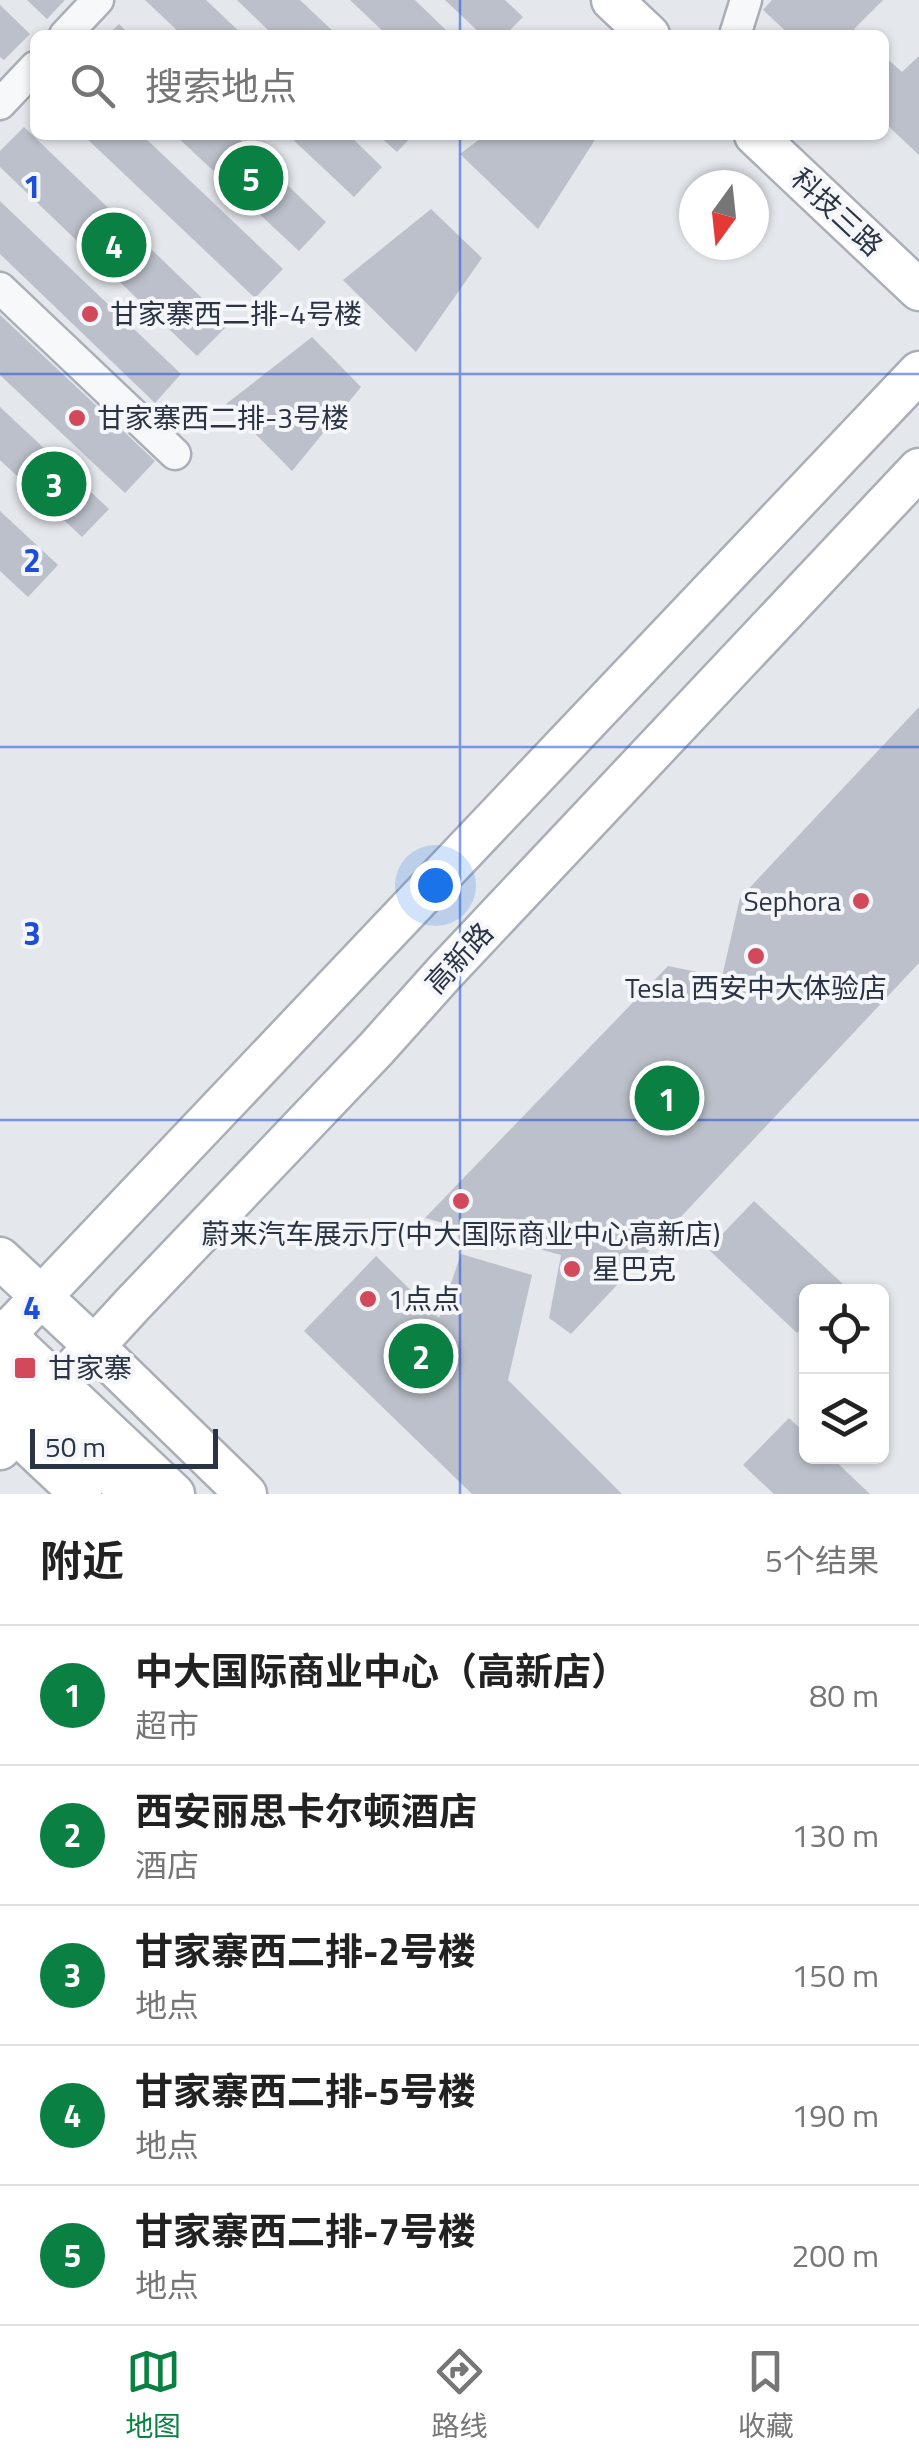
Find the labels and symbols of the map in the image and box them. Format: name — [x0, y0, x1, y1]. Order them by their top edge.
pin: 5 — [218, 140, 284, 216]
street label: 科技三路 — [782, 158, 893, 266]
text: 1 — [23, 162, 41, 210]
north arrow — [679, 170, 769, 260]
pin: 4 — [82, 208, 146, 282]
place label: 甘家寨西二排-4号楼 — [110, 292, 362, 335]
marker: 甘家寨西二排-4号楼 — [79, 303, 101, 325]
place label: 甘家寨西二排-3号楼 — [97, 396, 349, 439]
marker: 甘家寨西二排-3号楼 — [66, 407, 88, 429]
pin: 3 — [22, 446, 86, 522]
text: 2 — [23, 536, 41, 584]
your location — [410, 860, 461, 911]
place label: Sephora — [743, 879, 841, 922]
marker: Sephora — [850, 890, 872, 912]
text: 3 — [23, 909, 41, 957]
street label: 高新路 — [414, 912, 503, 1003]
marker: Tesla 西安中大体验店 — [745, 945, 767, 967]
place label: Tesla 西安中大体验店 — [625, 966, 887, 1009]
pin: 1 — [634, 1060, 700, 1136]
marker: 蔚来汽车展示厅(中大国际商业中心高新店) — [450, 1190, 472, 1212]
place label: 蔚来汽车展示厅(中大国际商业中心高新店) — [202, 1212, 720, 1255]
place label: 星巴克 — [592, 1247, 676, 1290]
marker: 星巴克 — [561, 1258, 583, 1280]
place label: 1点点 — [388, 1277, 460, 1320]
text: 4 — [23, 1283, 41, 1331]
marker: 1点点 — [357, 1288, 379, 1310]
pin: 2 — [388, 1318, 454, 1394]
place label: 甘家寨 — [48, 1346, 132, 1389]
marker: 甘家寨 — [12, 1355, 38, 1381]
scale bar — [30, 1424, 218, 1468]

